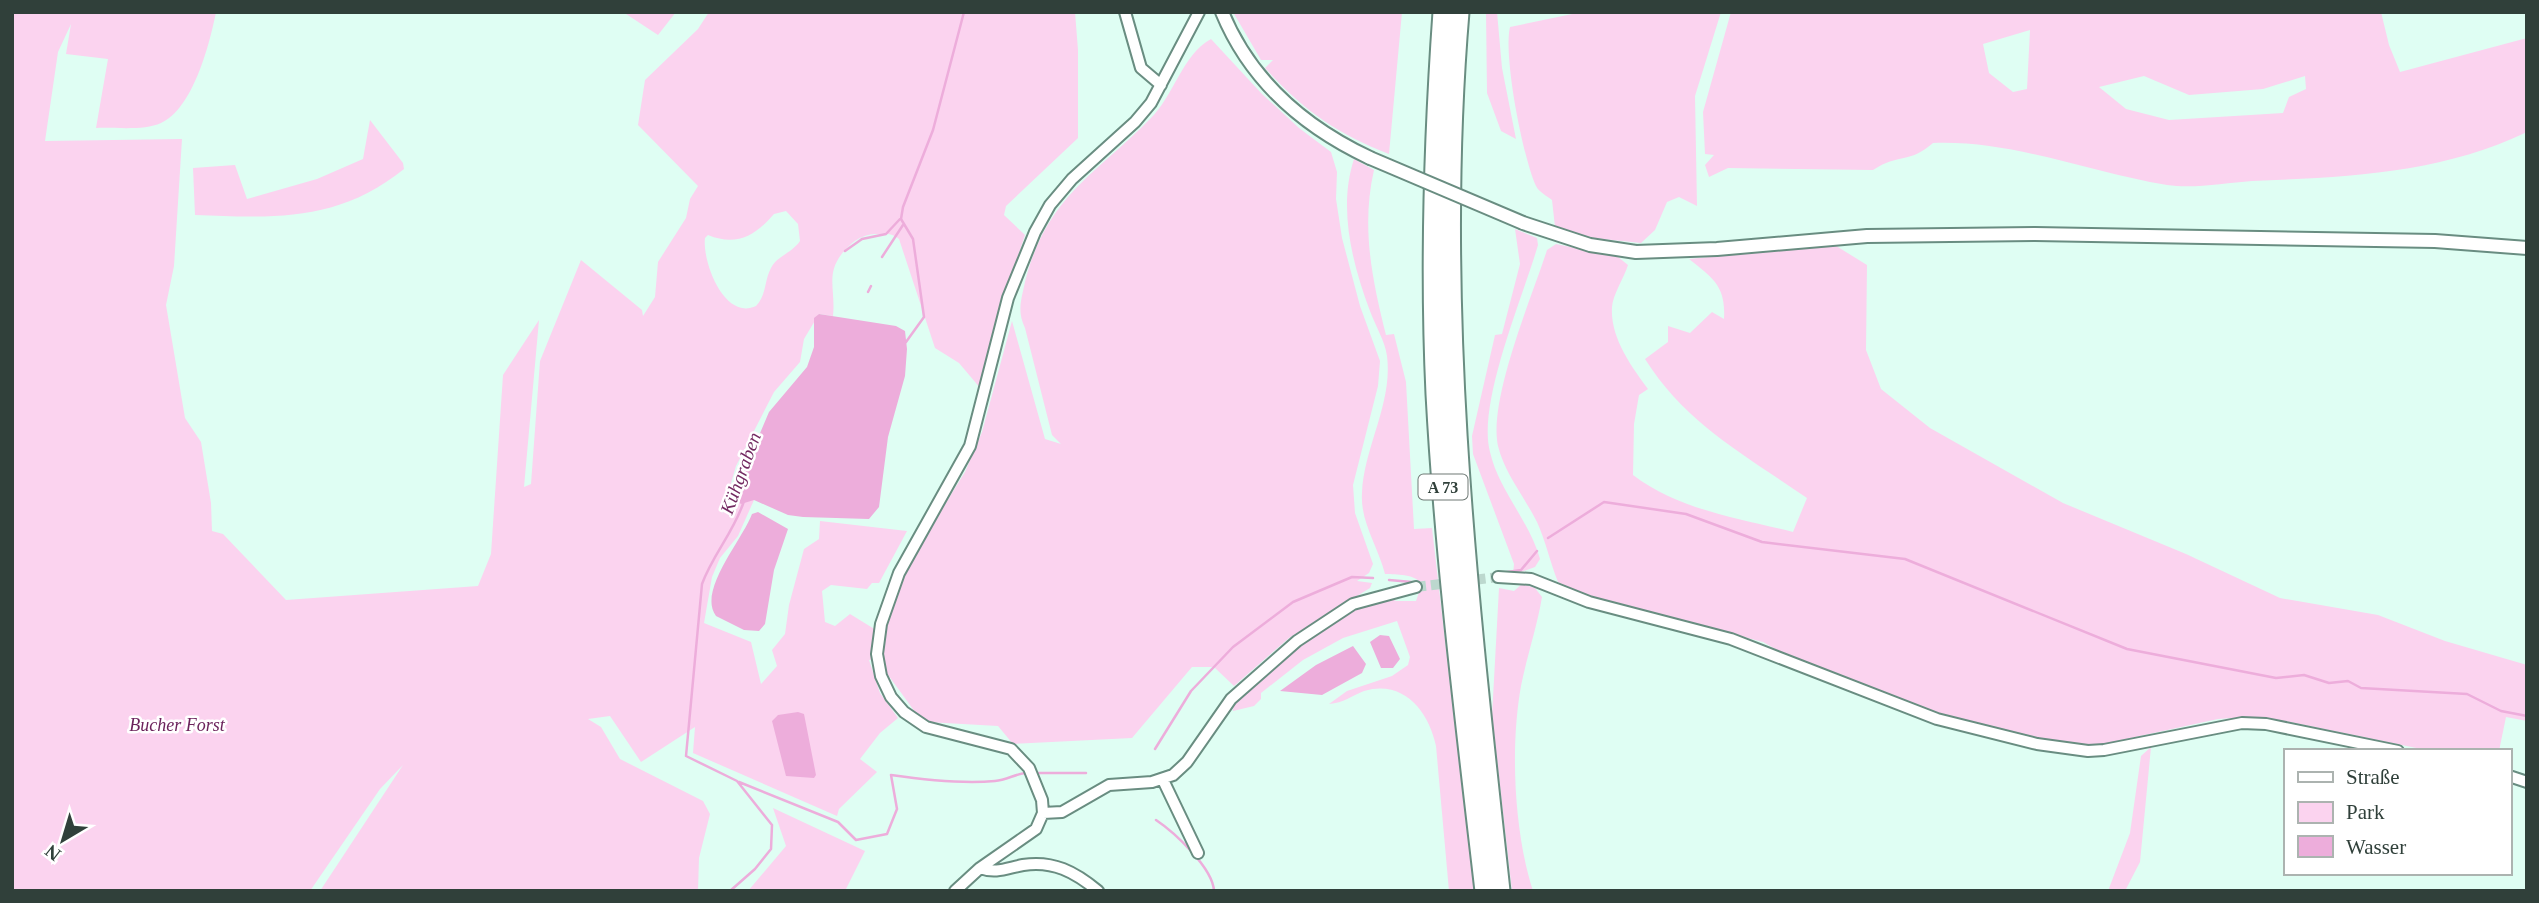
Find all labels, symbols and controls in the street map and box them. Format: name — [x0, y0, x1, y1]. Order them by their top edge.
water label: Kühgraben — [716, 429, 765, 518]
road number: A 73 — [1418, 474, 1468, 500]
park label: Bucher Forst — [129, 715, 226, 735]
legend — [2284, 749, 2511, 875]
text: Straße — [2346, 765, 2400, 789]
text: Park — [2346, 800, 2385, 824]
north arrow — [28, 805, 98, 875]
text: Wasser — [2346, 835, 2406, 859]
text: N — [41, 840, 65, 866]

